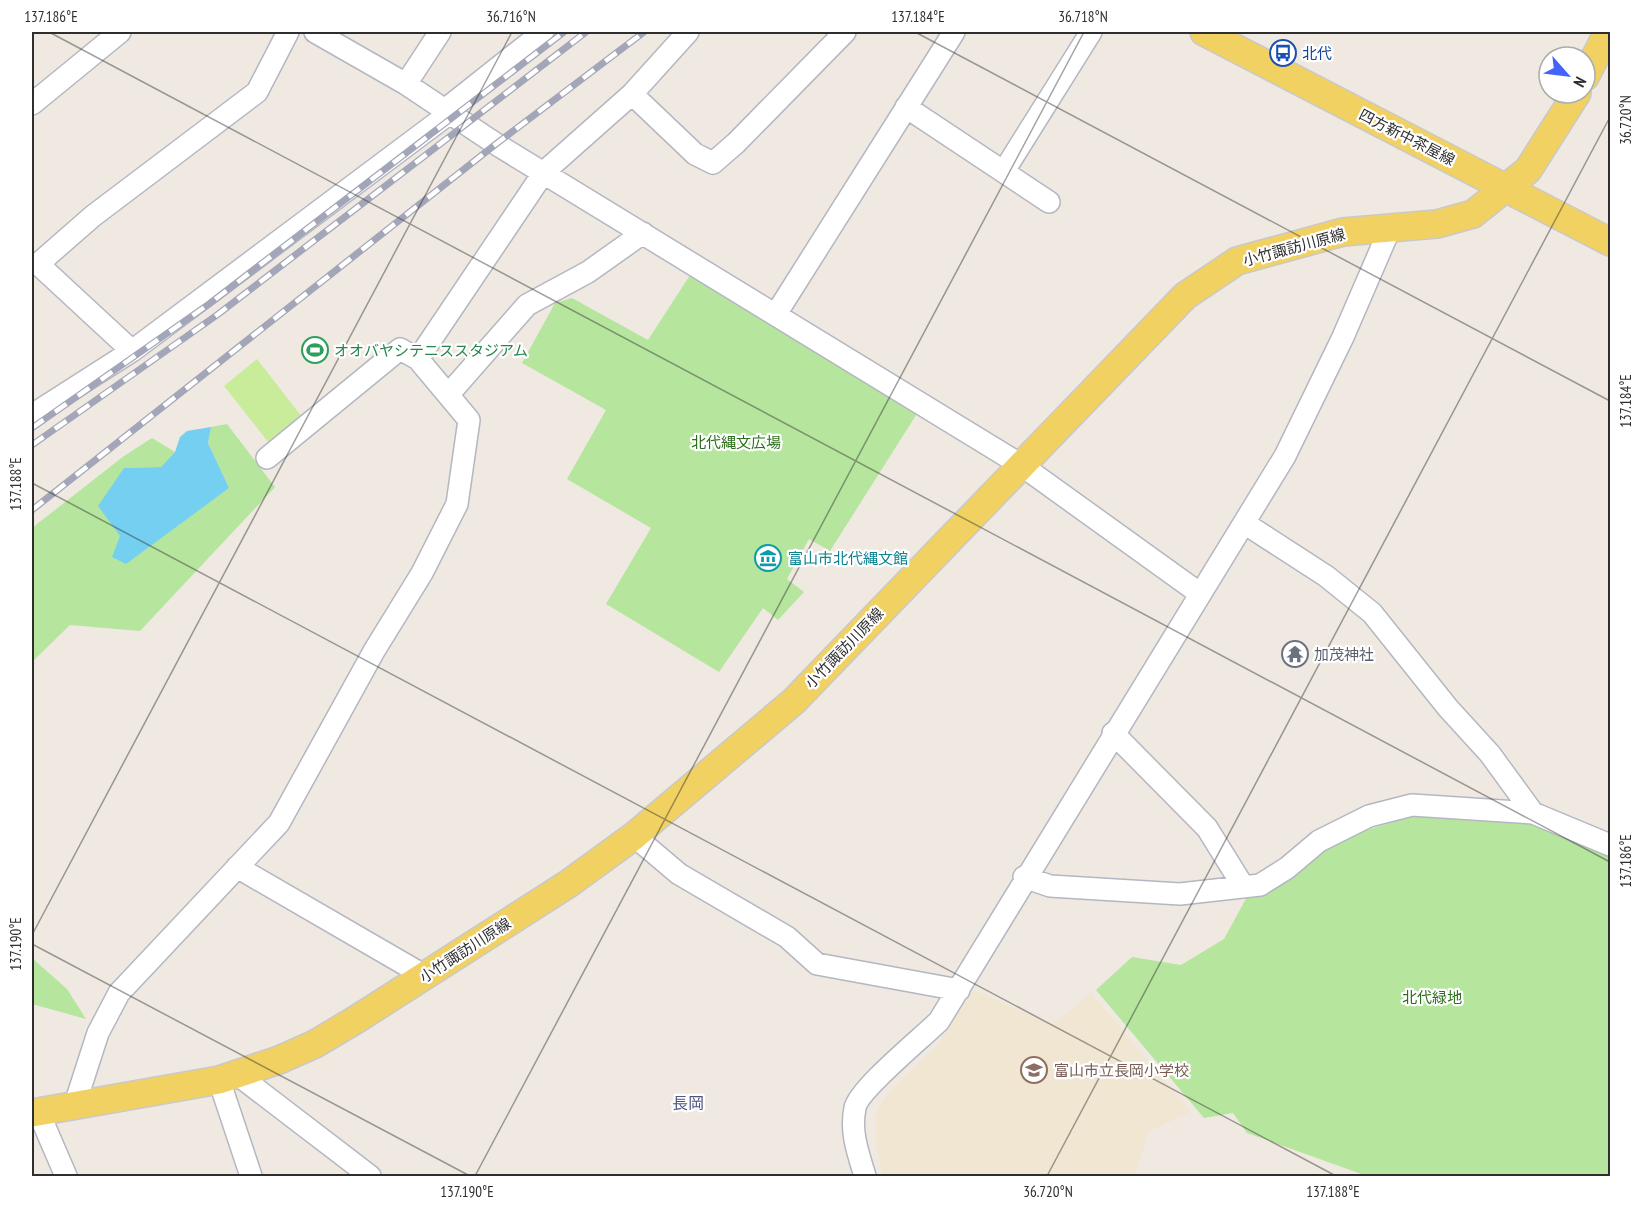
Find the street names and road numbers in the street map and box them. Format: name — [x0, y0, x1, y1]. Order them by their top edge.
street label: 四方新中茶屋線 — [1356, 105, 1458, 169]
street label: 小竹諏訪川原線 — [1241, 224, 1347, 270]
street label: 小竹諏訪川原線 — [801, 604, 887, 692]
street label: 小竹諏訪川原線 — [416, 913, 514, 987]

